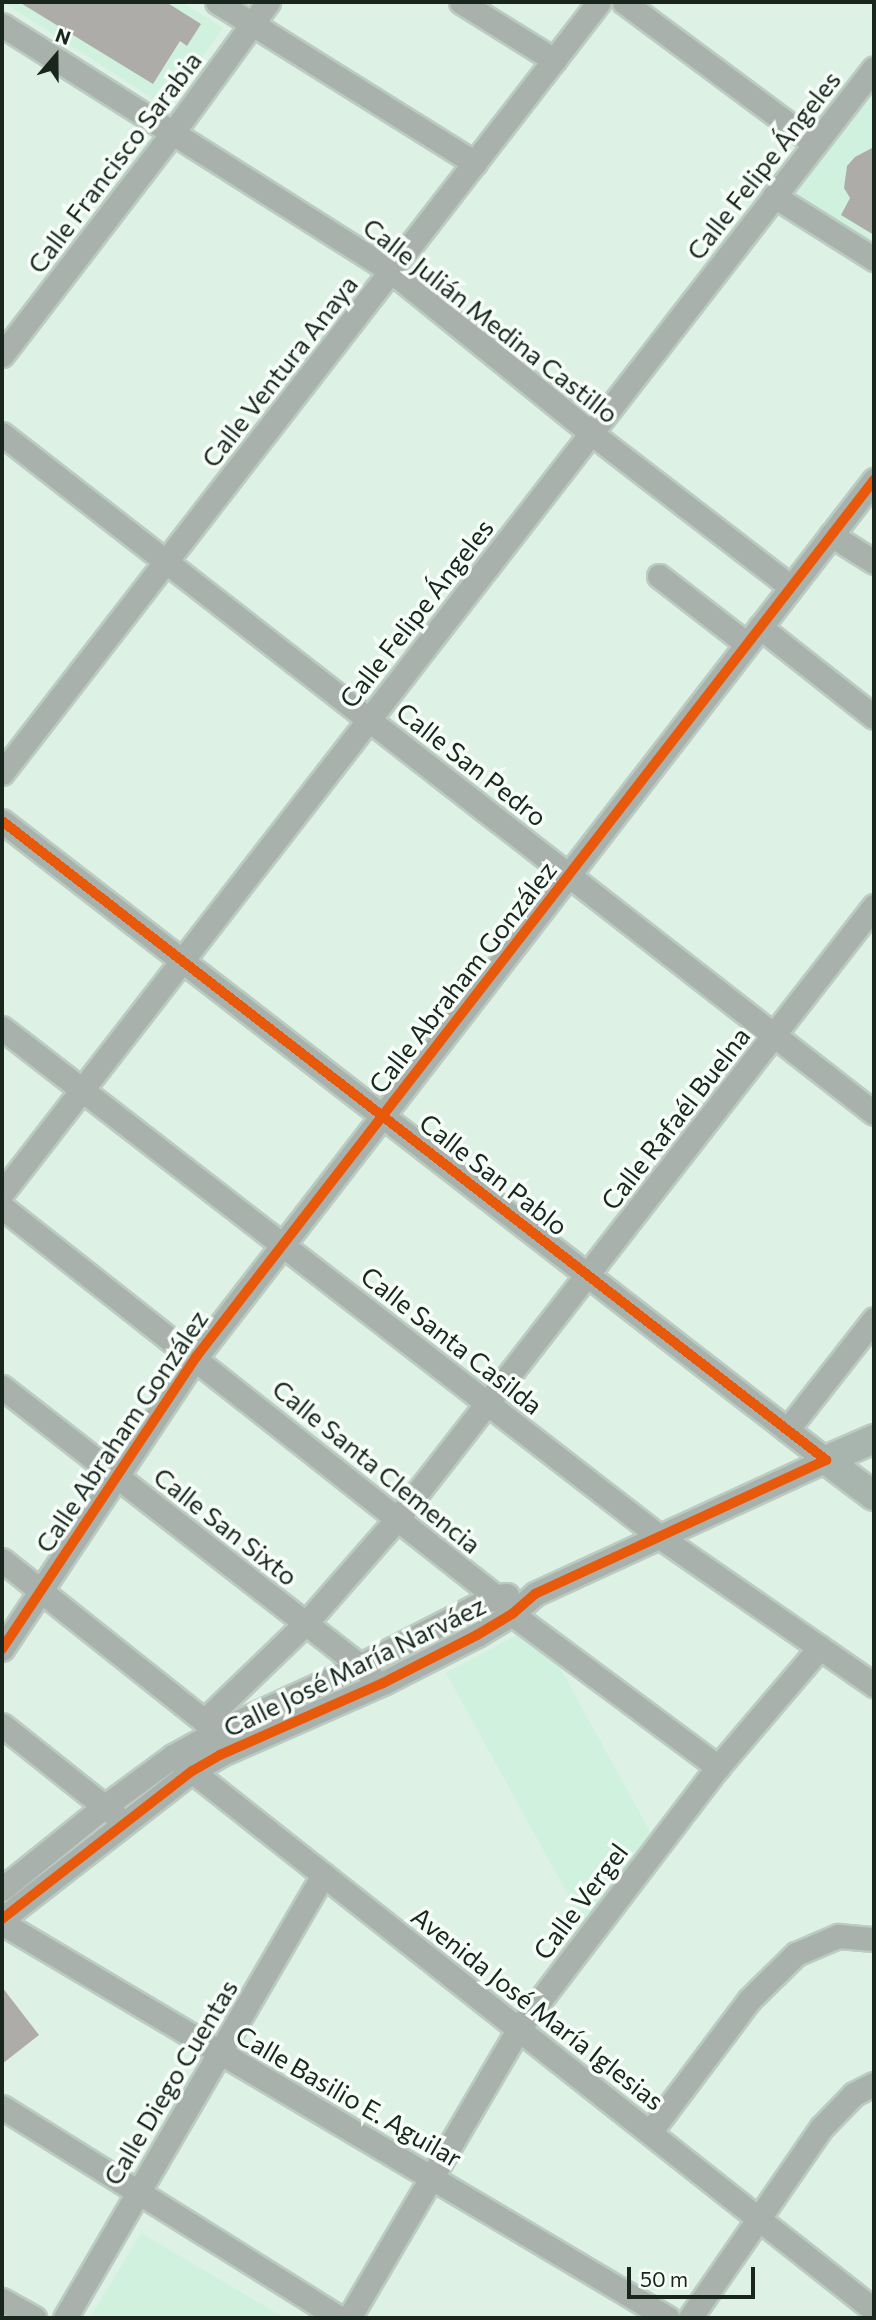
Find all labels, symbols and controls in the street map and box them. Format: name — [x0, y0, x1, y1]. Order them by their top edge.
north arrow — [21, 21, 91, 91]
text: N — [53, 23, 74, 49]
street label: Calle Francisco Sarabia — [20, 45, 208, 279]
street label: Calle Felipe Ángeles — [680, 64, 846, 266]
street label: Calle Julián Medina Castillo — [357, 211, 625, 429]
street label: Calle Ventura Anaya — [194, 269, 364, 473]
street label: Calle Felipe Ángeles — [333, 512, 499, 714]
street label: Calle San Pedro — [391, 696, 553, 832]
street label: Calle Abraham González — [362, 855, 562, 1099]
street label: Calle Rafaél Buelna — [594, 1020, 756, 1216]
street label: Calle San Pablo — [414, 1106, 574, 1242]
street label: Calle Santa Casilda — [355, 1260, 549, 1420]
street label: Calle Abraham González — [28, 1304, 214, 1558]
street label: Calle Santa Clemencia — [267, 1372, 487, 1560]
street label: Calle San Sixto — [148, 1460, 304, 1592]
street label: Calle José María Narváez — [218, 1589, 490, 1743]
street label: Calle Vergel — [526, 1837, 634, 1965]
street label: Avenida José María Iglesias — [406, 1900, 670, 2116]
street label: Calle Diego Cuentas — [96, 1974, 244, 2190]
street label: Calle Basilio E. Aguilar — [230, 2019, 468, 2173]
scale bar — [631, 2254, 759, 2298]
text: 50 m — [640, 2266, 688, 2291]

